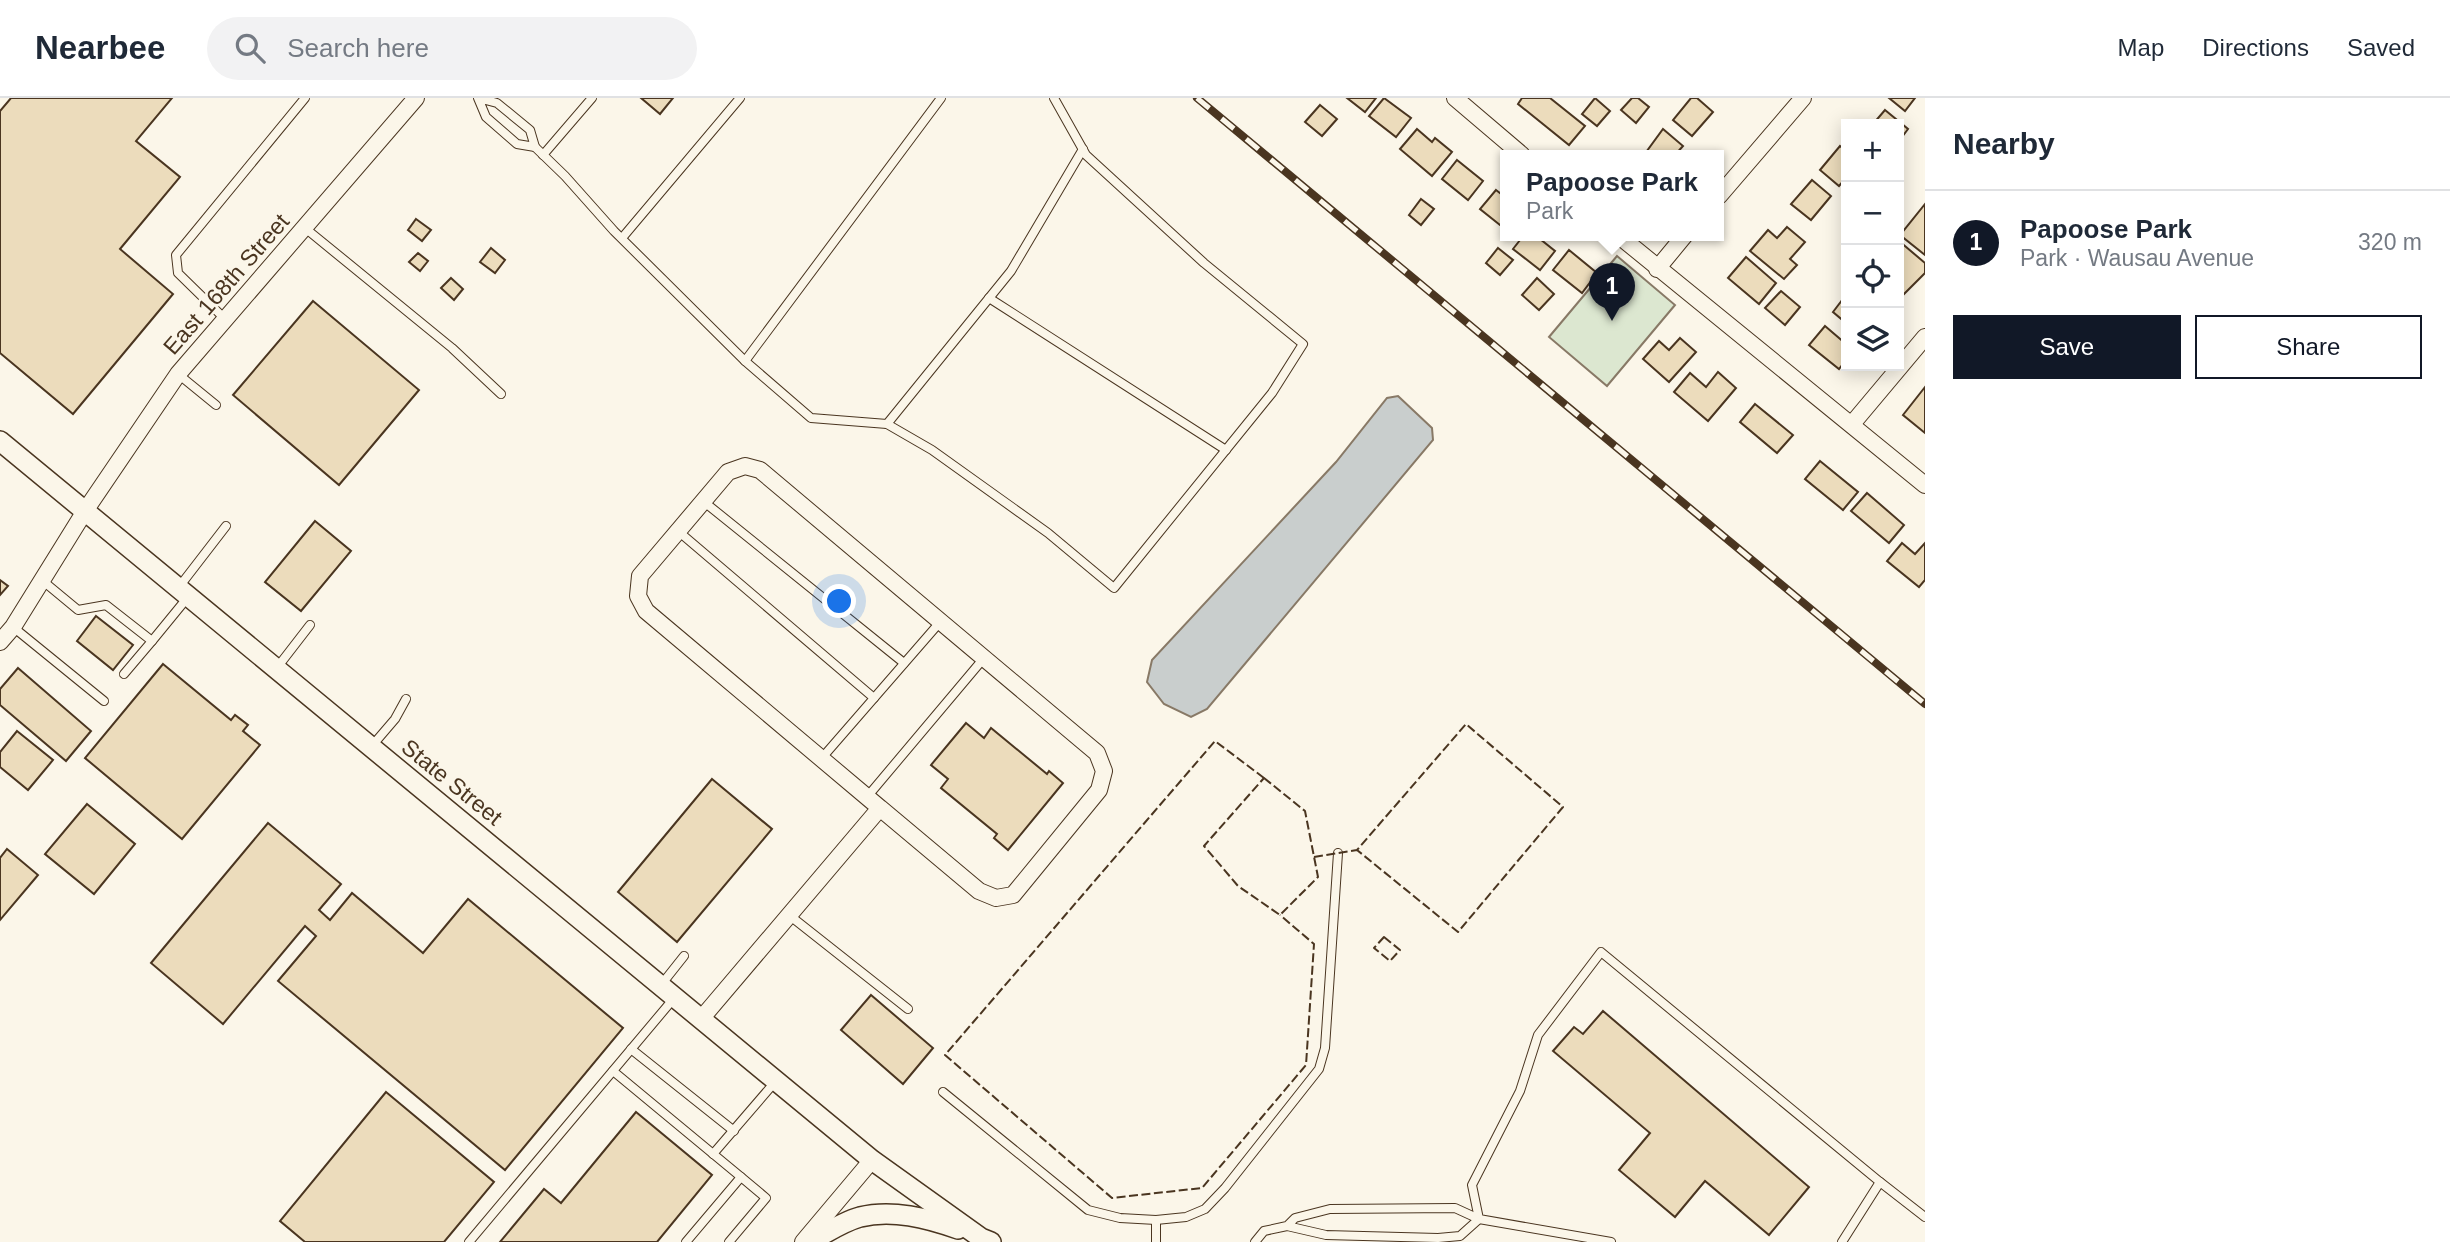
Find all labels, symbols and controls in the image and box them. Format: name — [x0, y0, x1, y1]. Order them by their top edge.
search box — [207, 17, 697, 80]
text: Nearbee — [35, 29, 165, 66]
icon: search — [231, 29, 269, 67]
text: Search here — [287, 33, 429, 63]
text: Map — [2118, 34, 2164, 61]
text: Directions — [2202, 34, 2309, 61]
text: Saved — [2347, 34, 2415, 61]
map controls — [1841, 119, 1904, 371]
button: + — [1841, 119, 1904, 182]
text: Nearby — [1953, 127, 2055, 160]
popup — [1500, 150, 1724, 241]
text: Papoose Park — [1526, 167, 1698, 197]
button: − — [1841, 182, 1904, 245]
text: Park — [1526, 198, 1573, 224]
street label: East 168th Street — [158, 208, 295, 360]
text: Papoose Park — [2020, 214, 2192, 244]
text: 1 — [1970, 229, 1982, 255]
text: 320 m — [2358, 229, 2422, 255]
button: locate — [1841, 245, 1904, 308]
text: Park · Wausau Avenue — [2020, 245, 2254, 271]
pin: 1 — [1589, 263, 1635, 321]
button: layers — [1841, 308, 1904, 371]
button: Save — [1953, 315, 2181, 379]
button: Share — [2195, 315, 2422, 379]
your location — [822, 584, 856, 618]
street label: State Street — [397, 734, 508, 831]

